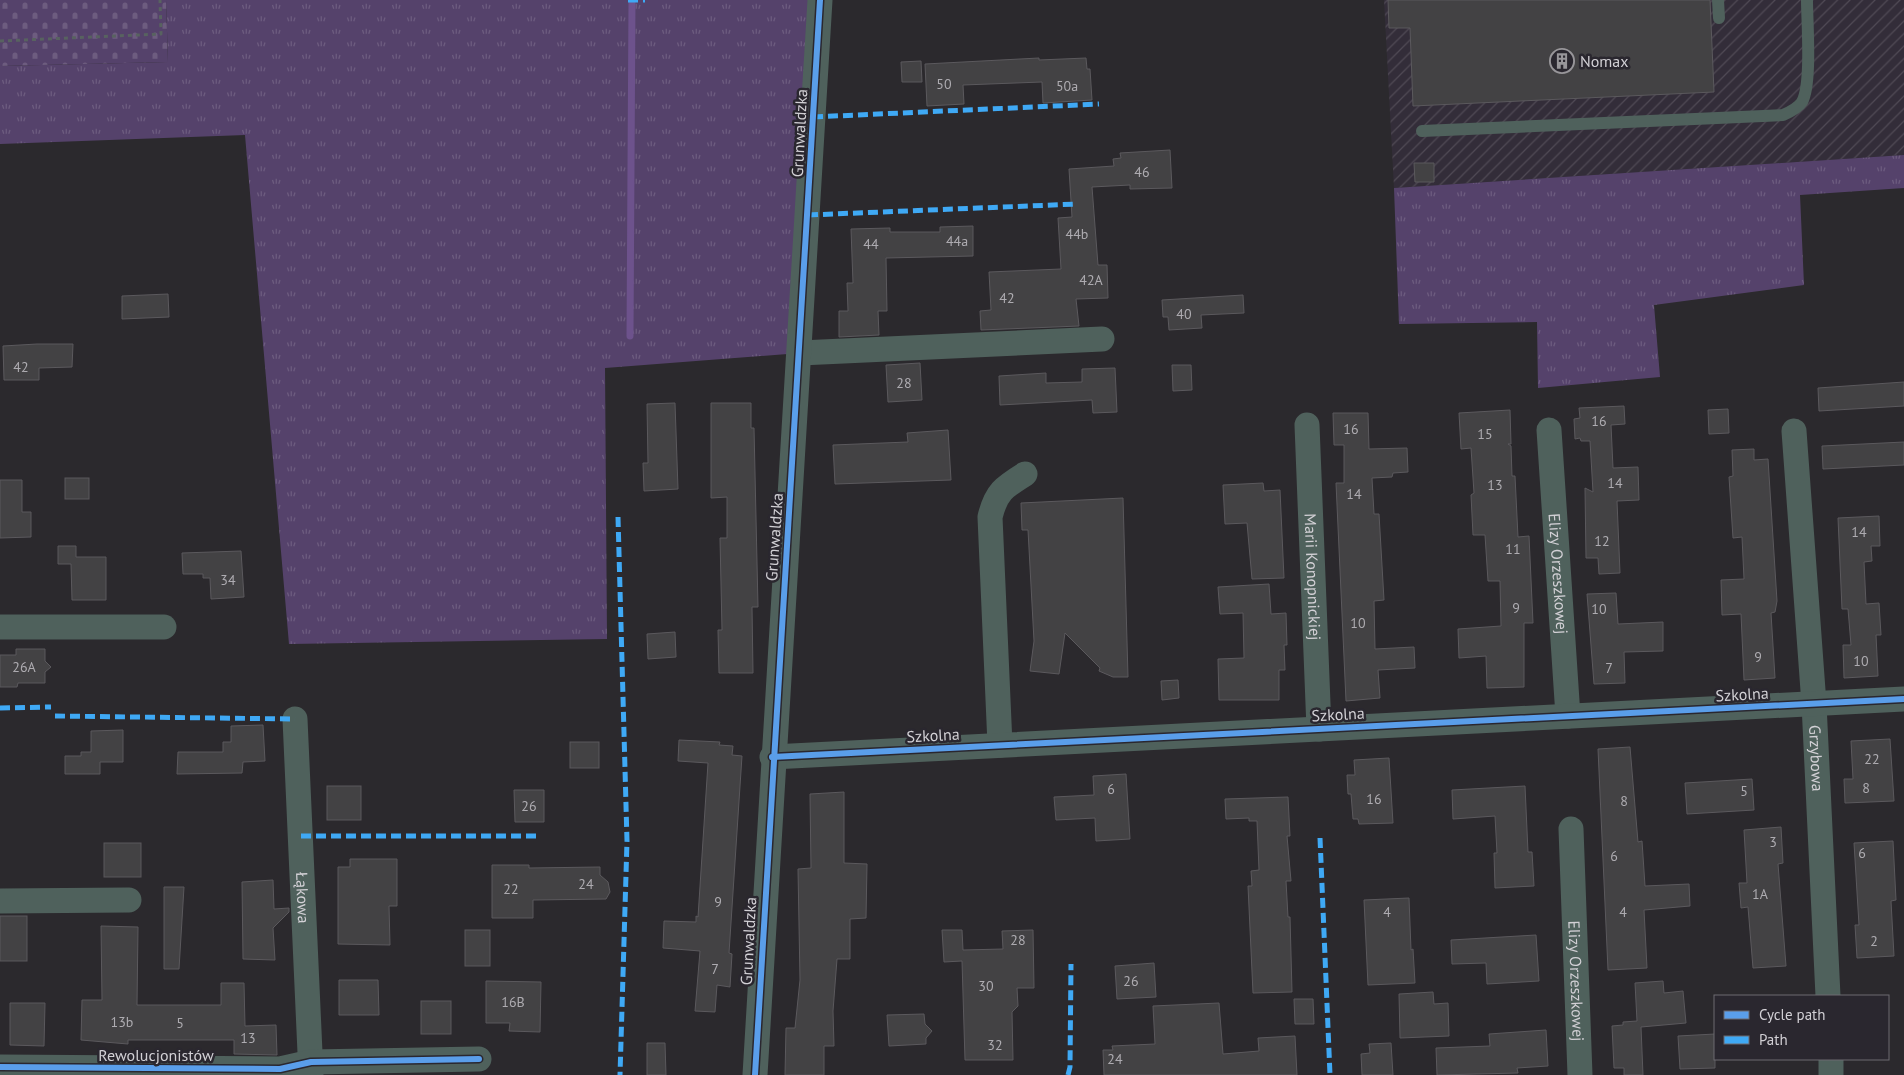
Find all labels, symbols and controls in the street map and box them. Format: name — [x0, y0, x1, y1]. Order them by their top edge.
building icon: Nomax — [1549, 48, 1575, 74]
place label: Nomax — [1580, 51, 1629, 71]
house number: 50 — [936, 75, 952, 93]
house number: 50a — [1056, 77, 1078, 95]
street label: Grunwaldzka — [787, 88, 811, 178]
house number: 46 — [1134, 163, 1150, 181]
house number: 44b — [1066, 225, 1088, 243]
house number: 44a — [946, 232, 968, 250]
house number: 44 — [863, 235, 879, 253]
house number: 42A — [1079, 271, 1104, 289]
house number: 42 — [999, 289, 1015, 307]
house number: 40 — [1176, 305, 1192, 323]
house number: 42 — [13, 358, 29, 376]
house number: 28 — [896, 374, 912, 392]
house number: 16 — [1591, 412, 1607, 430]
house number: 16 — [1343, 420, 1359, 438]
house number: 15 — [1477, 425, 1493, 443]
house number: 14 — [1607, 474, 1623, 492]
house number: 13 — [1487, 476, 1503, 494]
house number: 14 — [1346, 485, 1362, 503]
street label: Grunwaldzka — [761, 492, 787, 582]
street label: Marii Konopnickiej — [1300, 513, 1325, 641]
street label: Elizy Orzeszkowej — [1545, 513, 1573, 635]
house number: 14 — [1851, 523, 1867, 541]
house number: 12 — [1594, 532, 1610, 550]
house number: 11 — [1505, 540, 1521, 558]
house number: 34 — [220, 571, 236, 589]
house number: 9 — [1512, 599, 1520, 617]
house number: 10 — [1591, 600, 1607, 618]
house number: 10 — [1350, 614, 1366, 632]
house number: 9 — [1754, 648, 1762, 666]
house number: 10 — [1853, 652, 1869, 670]
house number: 26A — [12, 658, 37, 676]
house number: 7 — [1605, 659, 1613, 677]
street label: Szkolna — [1715, 683, 1769, 705]
street label: Szkolna — [1311, 703, 1365, 725]
street label: Szkolna — [906, 724, 960, 746]
street label: Grzybowa — [1805, 725, 1828, 792]
house number: 22 — [1864, 750, 1880, 768]
house number: 8 — [1862, 779, 1870, 797]
house number: 6 — [1107, 780, 1115, 798]
house number: 5 — [1740, 782, 1748, 800]
house number: 16 — [1366, 790, 1382, 808]
house number: 8 — [1620, 792, 1628, 810]
house number: 26 — [521, 797, 537, 815]
house number: 3 — [1769, 833, 1777, 851]
house number: 6 — [1858, 844, 1866, 862]
house number: 6 — [1610, 847, 1618, 865]
street label: Łąkowa — [292, 872, 314, 924]
house number: 24 — [578, 875, 594, 893]
house number: 22 — [503, 880, 519, 898]
house number: 1A — [1752, 885, 1769, 903]
house number: 9 — [714, 893, 722, 911]
street label: Grunwaldzka — [736, 896, 760, 986]
house number: 4 — [1383, 903, 1391, 921]
house number: 4 — [1619, 903, 1627, 921]
street label: Elizy Orzeszkowej — [1564, 920, 1589, 1042]
house number: 28 — [1010, 931, 1026, 949]
house number: 2 — [1870, 932, 1878, 950]
house number: 7 — [711, 960, 719, 978]
house number: 26 — [1123, 972, 1139, 990]
house number: 30 — [978, 977, 994, 995]
house number: 16B — [501, 993, 525, 1011]
legend — [1714, 995, 1889, 1060]
text: Cycle path — [1759, 1005, 1825, 1024]
house number: 13b — [111, 1013, 133, 1031]
house number: 5 — [176, 1014, 184, 1032]
house number: 13 — [240, 1029, 256, 1047]
text: Path — [1759, 1030, 1788, 1049]
house number: 32 — [987, 1036, 1003, 1054]
street label: Rewolucjonistów — [98, 1045, 214, 1065]
house number: 24 — [1107, 1050, 1123, 1068]

